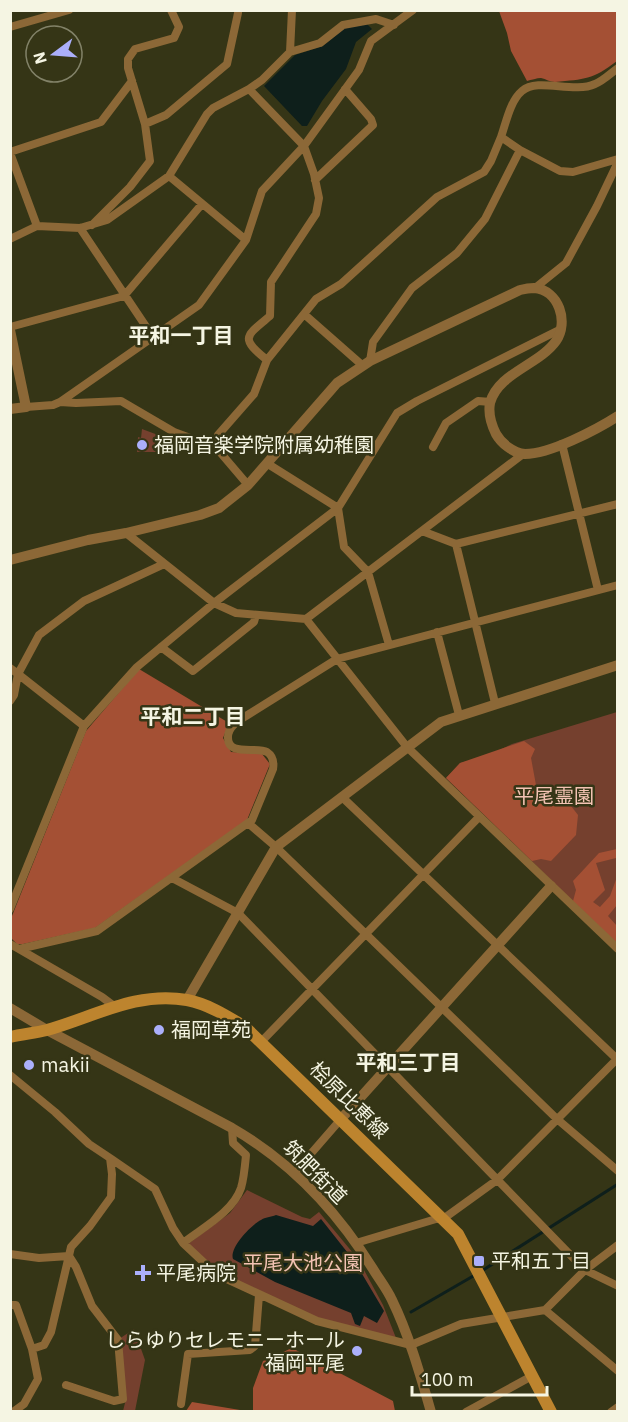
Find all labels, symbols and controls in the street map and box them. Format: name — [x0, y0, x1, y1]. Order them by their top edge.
north arrow — [24, 24, 84, 84]
text: N — [28, 50, 51, 66]
district label: 平和一丁目 — [129, 321, 234, 349]
place label: 福岡音楽学院附属幼稚園 — [154, 431, 374, 458]
marker: 福岡音楽学院附属幼稚園 — [135, 438, 149, 452]
district label: 平和二丁目 — [141, 702, 246, 730]
park label: 平尾霊園 — [514, 782, 594, 809]
place label: 福岡草苑 — [171, 1016, 251, 1043]
marker: 福岡草苑 — [152, 1023, 166, 1037]
district label: 平和三丁目 — [356, 1048, 461, 1076]
place label: makii — [41, 1051, 90, 1078]
street label: 桧原比恵線 — [304, 1055, 395, 1144]
marker: makii — [22, 1058, 36, 1072]
street label: 筑肥街道 — [278, 1134, 353, 1209]
place label: 平和五丁目 — [491, 1247, 591, 1274]
park label: 平尾大池公園 — [243, 1249, 363, 1276]
marker: 平和五丁目 — [472, 1254, 486, 1268]
place label: 平尾病院 — [156, 1259, 236, 1286]
marker: 平尾病院 — [134, 1264, 152, 1282]
place label: しらゆりセレモニーホール 福岡平尾 — [105, 1326, 345, 1376]
marker: しらゆりセレモニーホール 福岡平尾 — [350, 1344, 364, 1358]
scale bar — [412, 1359, 547, 1397]
text: 100 m — [421, 1368, 473, 1391]

